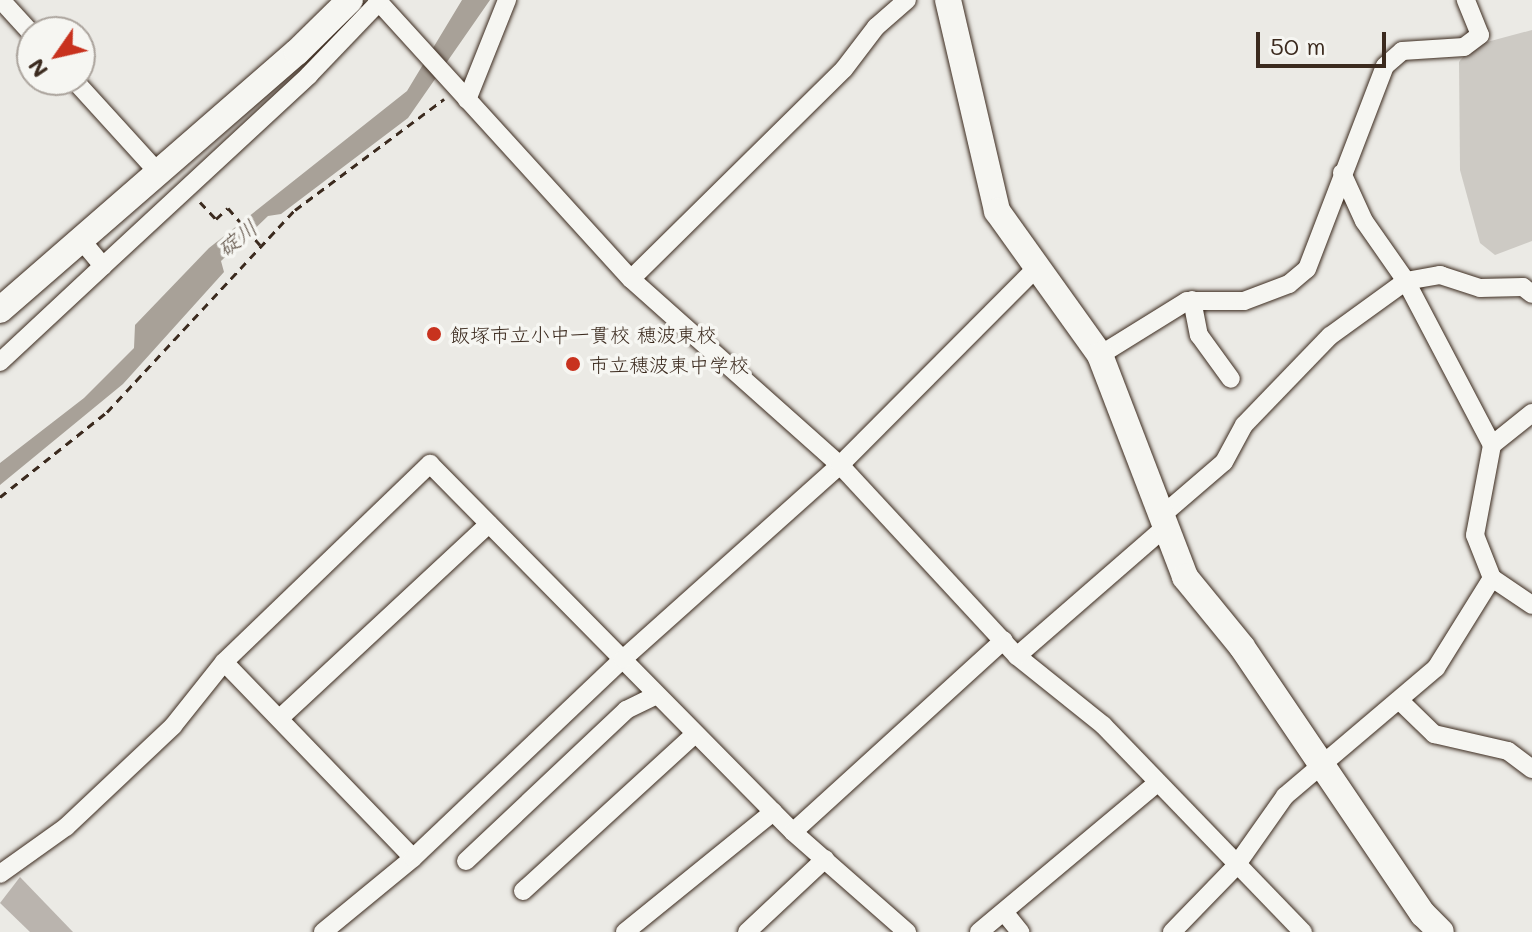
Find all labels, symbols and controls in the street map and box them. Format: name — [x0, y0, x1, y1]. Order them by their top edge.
north arrow — [16, 16, 96, 96]
scale bar — [1260, 16, 1390, 66]
text: 50 m — [1270, 30, 1326, 61]
text: N — [21, 54, 54, 84]
water label: 碇川 — [212, 214, 262, 262]
place label: 飯塚市立小中一貫校 穂波東校 — [450, 322, 716, 346]
marker: 飯塚市立小中一貫校 穂波東校 — [425, 325, 443, 343]
place label: 市立穂波東中学校 — [589, 352, 749, 376]
marker: 市立穂波東中学校 — [564, 355, 582, 373]

